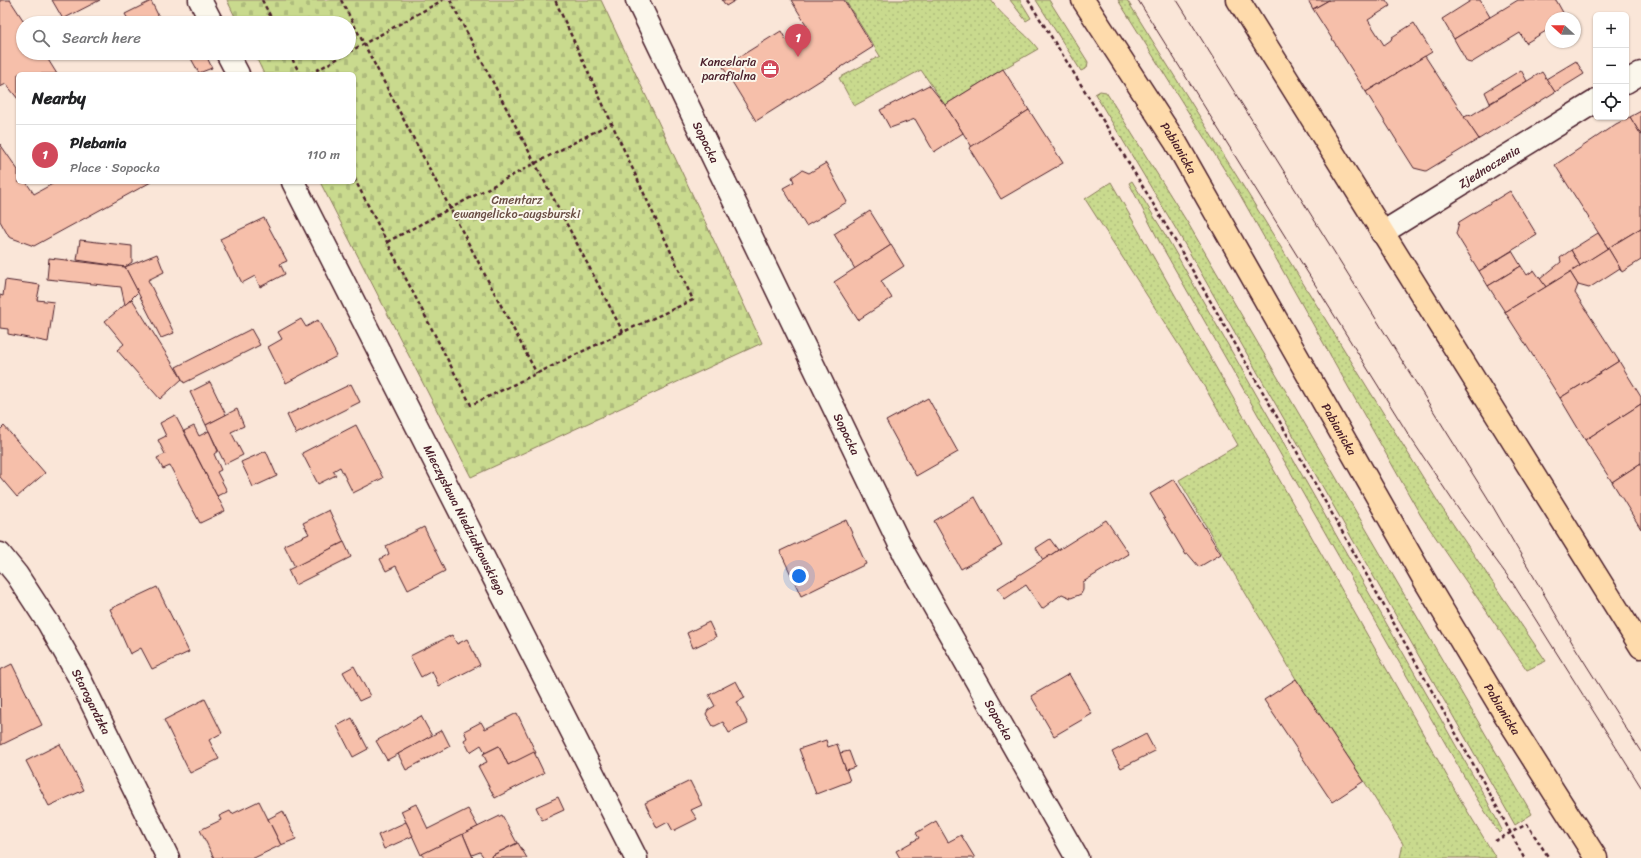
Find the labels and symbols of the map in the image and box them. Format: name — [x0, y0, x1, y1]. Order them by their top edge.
north arrow — [1545, 12, 1581, 48]
pin: 1 — [785, 24, 811, 57]
place label: Kancelaria parafialna — [700, 51, 757, 87]
office icon: Kancelaria parafialna — [759, 58, 781, 80]
street label: Sopocka — [686, 117, 725, 167]
street label: Pabianicka — [1154, 117, 1203, 179]
street label: Zjednoczenia — [1454, 139, 1525, 194]
park label: Cmentarz ewangelicko-augsburski — [454, 189, 581, 225]
street label: Pabianicka — [1315, 399, 1363, 461]
street label: Sopocka — [827, 409, 866, 459]
street label: Mieczysława Niedziałkowskiego — [417, 441, 512, 599]
your location — [789, 566, 809, 586]
street label: Starogardzka — [66, 664, 117, 739]
street label: Pabianicka — [1478, 679, 1527, 740]
street label: Sopocka — [978, 695, 1019, 745]

